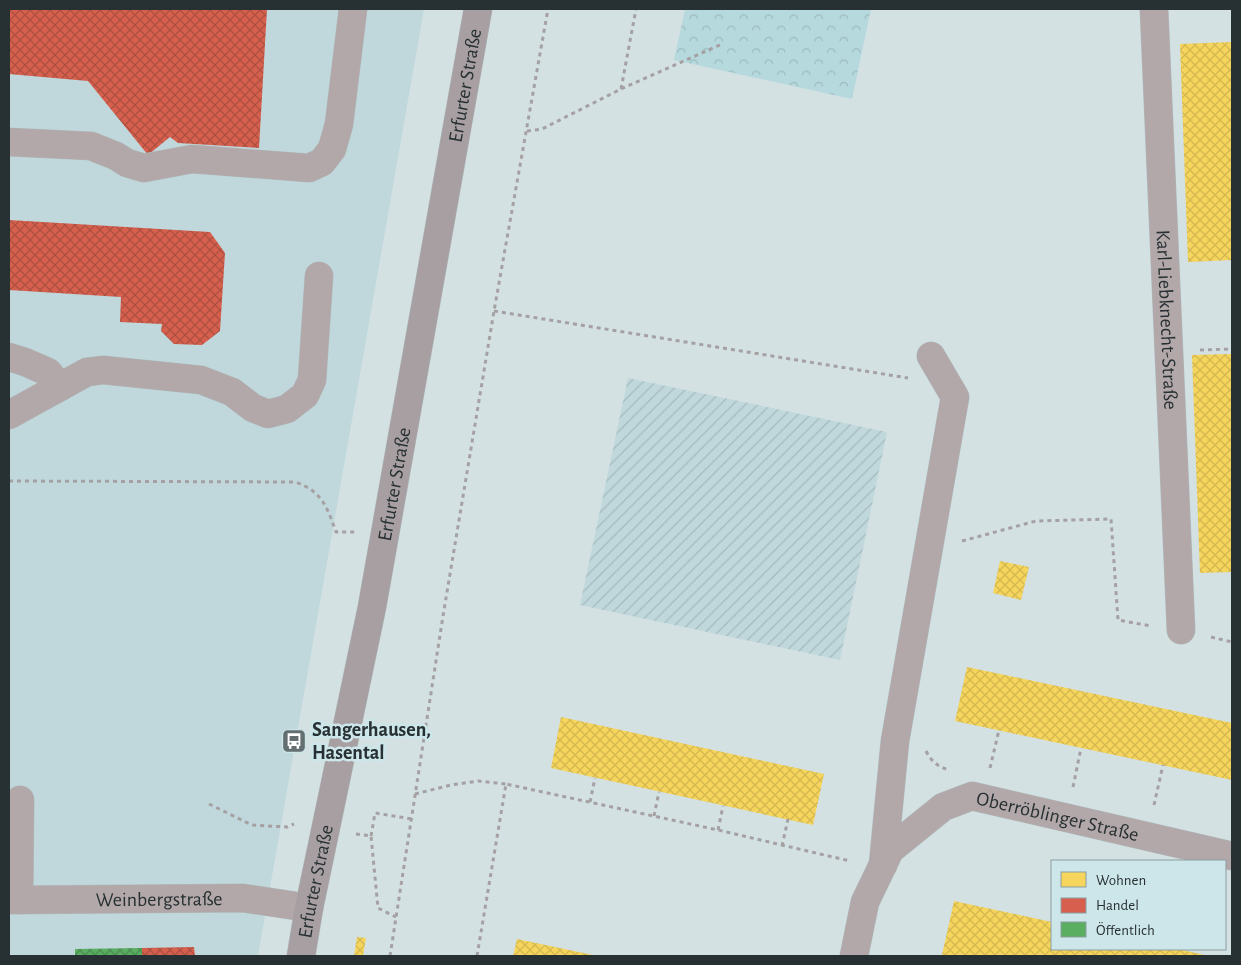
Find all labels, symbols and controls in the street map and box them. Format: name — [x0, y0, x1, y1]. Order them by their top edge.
street label: Erfurter Straße — [446, 27, 485, 144]
street label: Karl-Liebknecht-Straße — [1153, 229, 1180, 410]
street label: Erfurter Straße — [375, 426, 415, 543]
place label: Sangerhausen, Hasental — [312, 720, 431, 763]
bus stop icon: Sangerhausen, Hasental — [281, 728, 307, 754]
street label: Oberröblinger Straße — [974, 788, 1140, 845]
street label: Erfurter Straße — [295, 823, 337, 940]
legend — [1051, 860, 1226, 950]
text: Wohnen — [1096, 873, 1146, 888]
street label: Weinbergstraße — [96, 889, 222, 910]
text: Handel — [1096, 898, 1139, 913]
text: Öffentlich — [1096, 921, 1155, 938]

